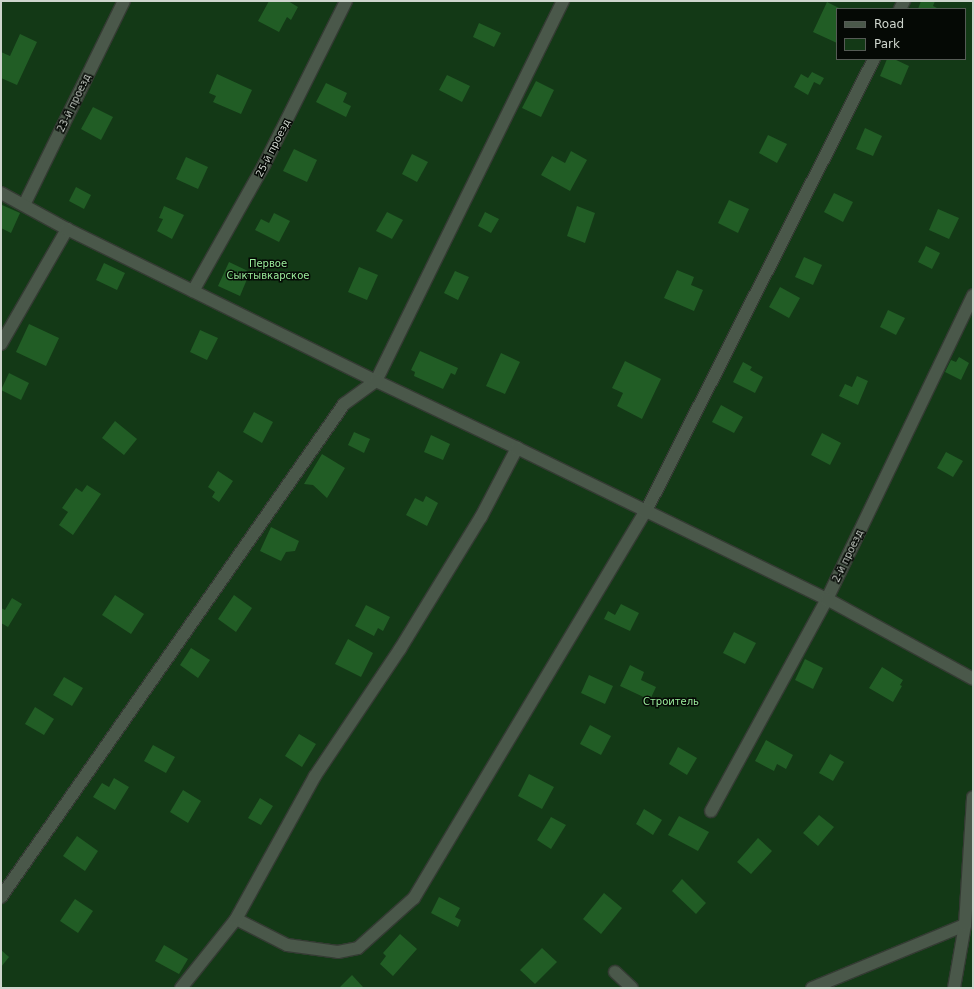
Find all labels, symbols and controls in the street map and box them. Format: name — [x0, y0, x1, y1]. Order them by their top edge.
legend — [836, 8, 966, 60]
text: Road — [874, 17, 904, 31]
text: Park — [874, 37, 900, 51]
street label: 23-й проезд — [55, 72, 93, 134]
street label: 25-й проезд — [253, 117, 293, 179]
park label: Первое Сыктывкарское — [227, 257, 309, 280]
street label: 2-й проезд — [830, 528, 866, 584]
park label: Строитель — [643, 696, 699, 708]

